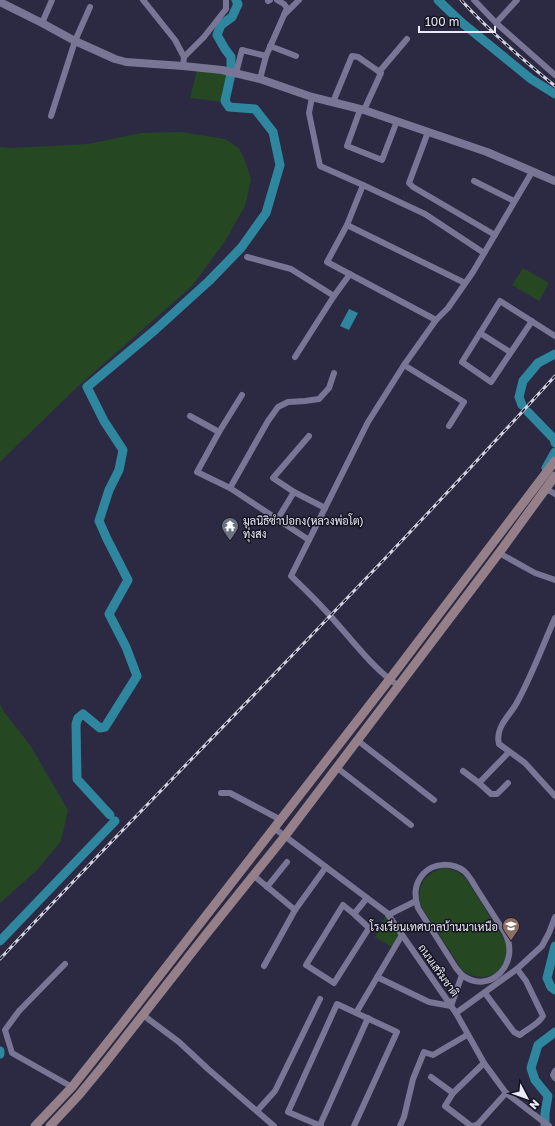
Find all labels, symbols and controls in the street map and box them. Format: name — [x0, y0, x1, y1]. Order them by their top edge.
scale bar — [419, 8, 495, 34]
text: 100 m — [425, 14, 459, 29]
place label: มูลนิธิซำปอกง(หลวงพ่อโต) ทุ่งสง — [243, 513, 364, 543]
temple icon: มูลนิธิซำปอกง(หลวงพ่อโต) ทุ่งสง — [220, 516, 240, 541]
school or university icon: โรงเรียนเทศบาลบ้านนาเหนือ — [501, 916, 521, 941]
place label: โรงเรียนเทศบาลบ้านนาเหนือ — [369, 919, 498, 933]
street label: ถนนเสริมชาติ — [416, 941, 462, 999]
north arrow — [507, 1078, 547, 1118]
text: N — [527, 1097, 543, 1112]

